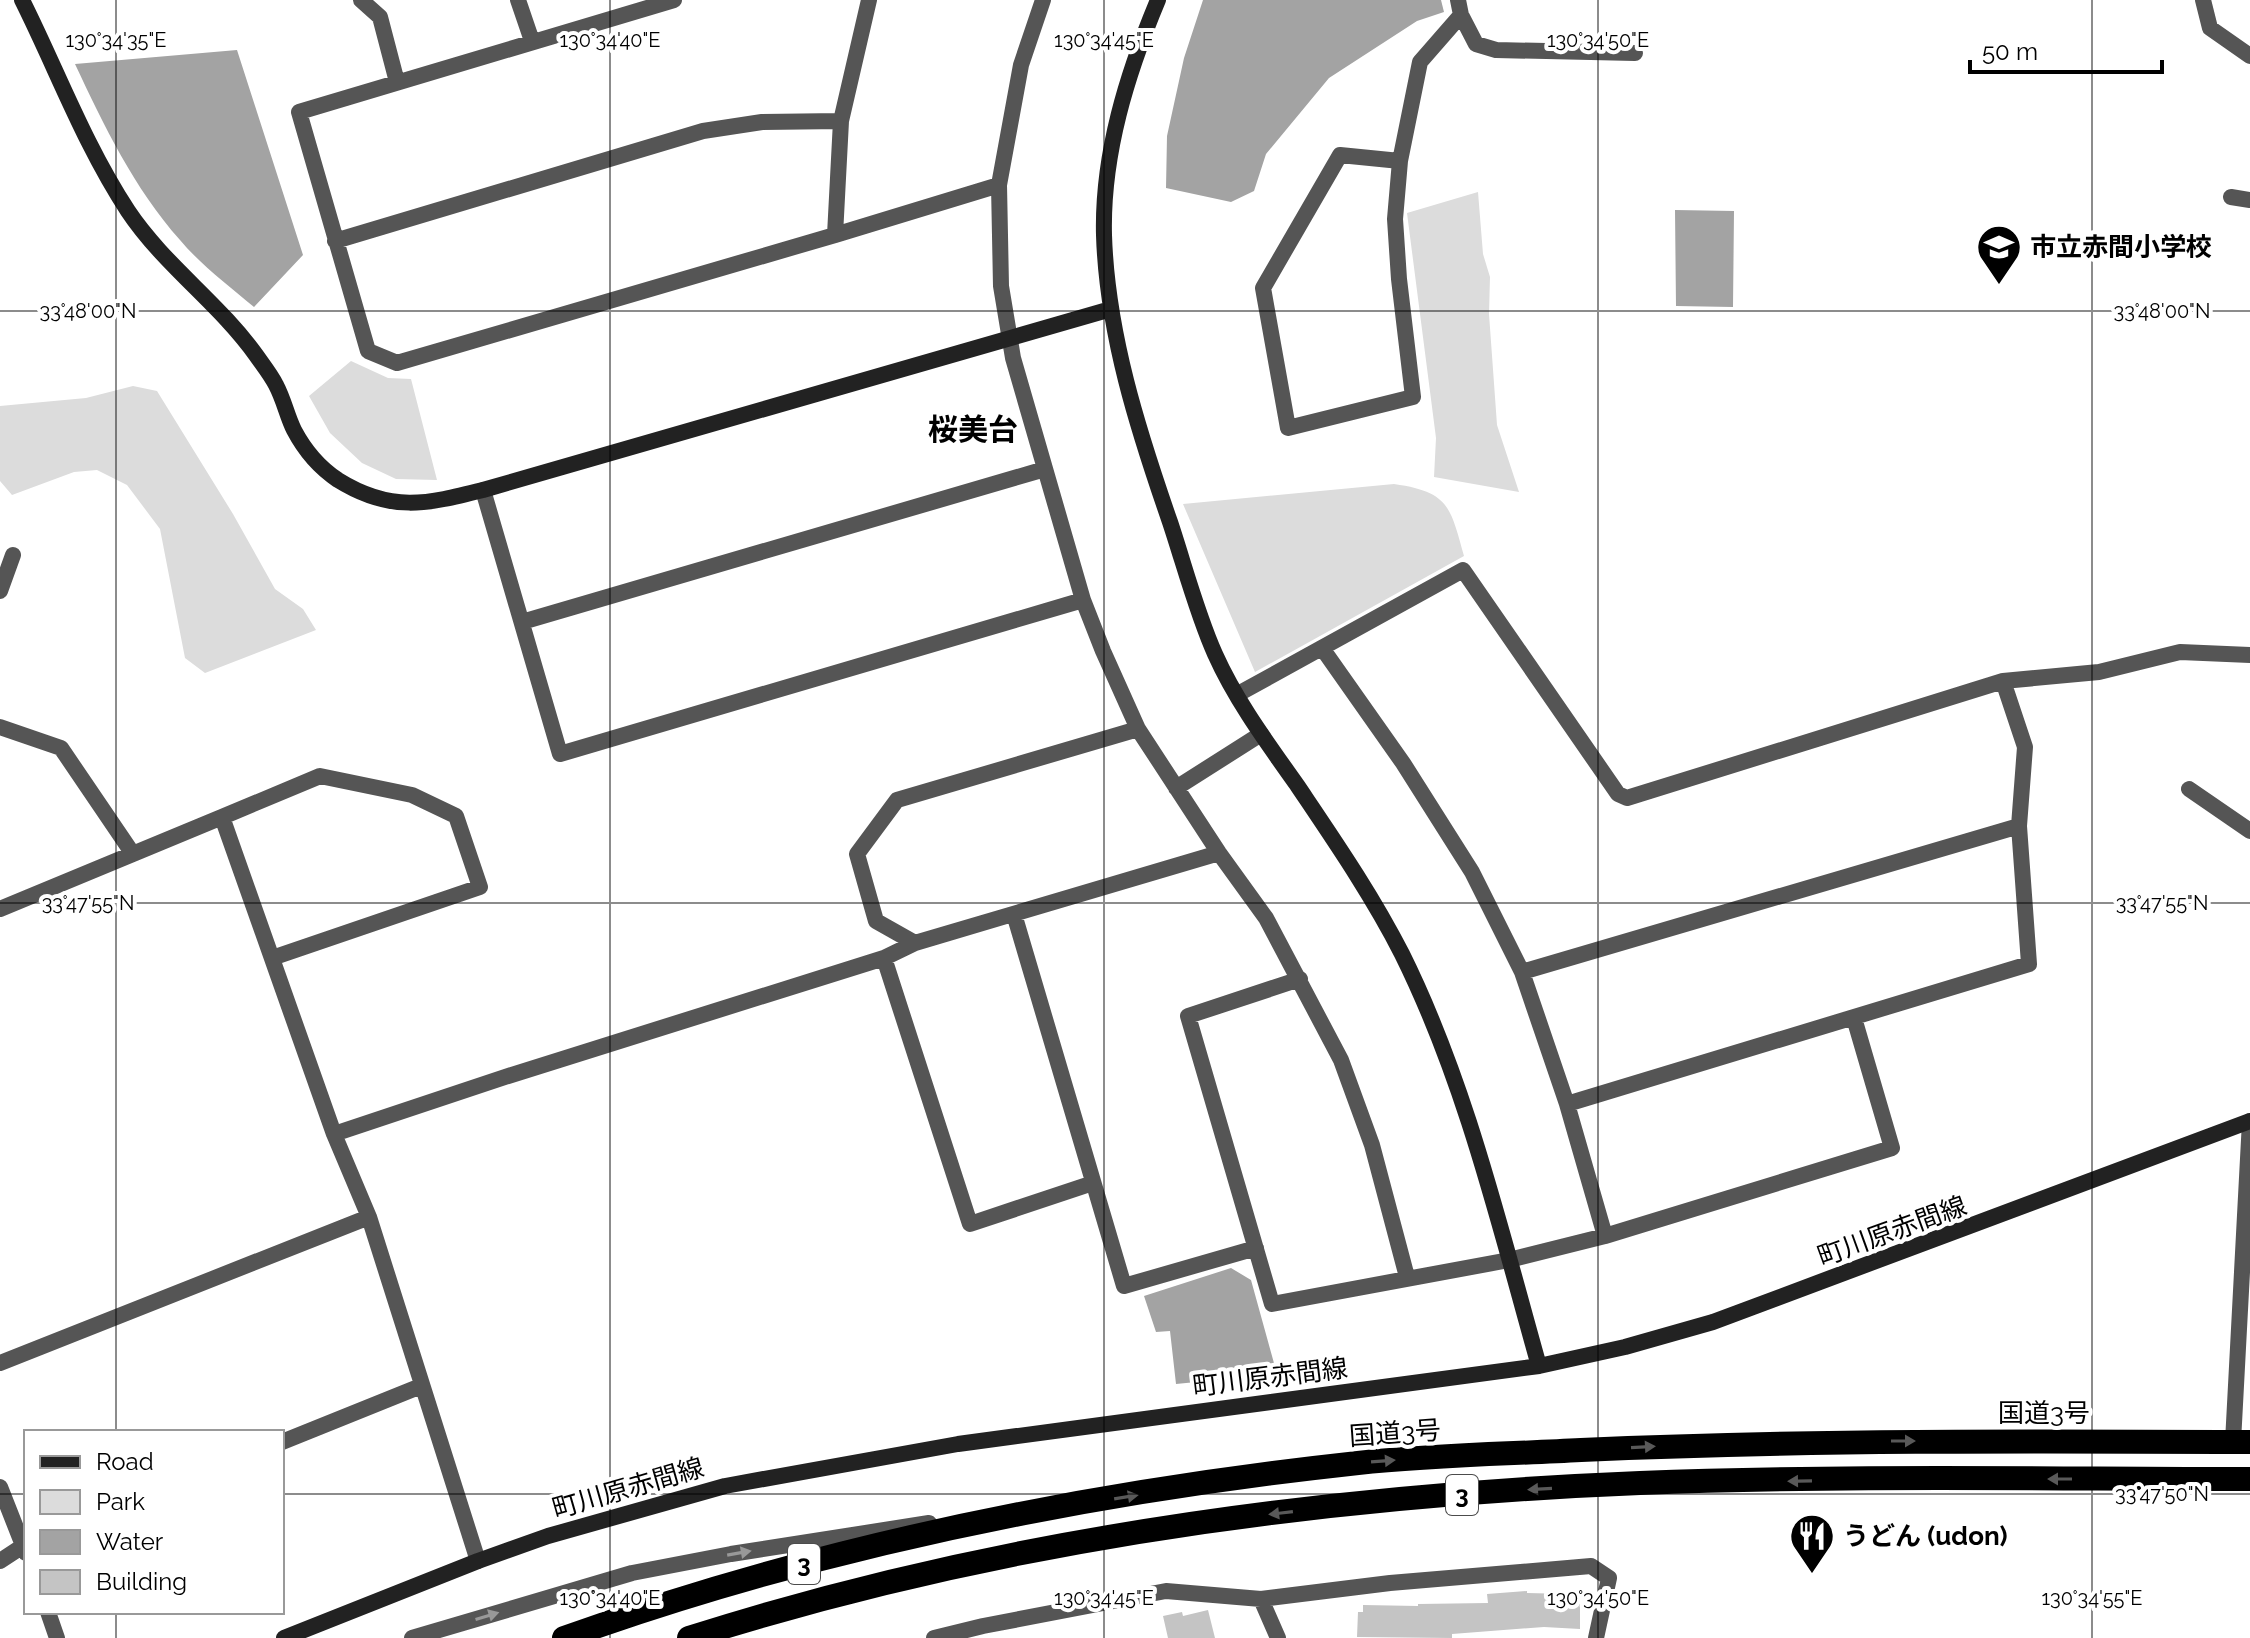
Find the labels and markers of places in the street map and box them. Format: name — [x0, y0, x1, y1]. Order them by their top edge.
school or university icon: 市立赤間小学校 — [1975, 223, 2023, 286]
place label: 市立赤間小学校 — [2030, 232, 2212, 262]
restaurant icon: うどん (udon) — [1788, 1512, 1836, 1575]
place label: うどん (udon) — [1843, 1521, 2008, 1551]

